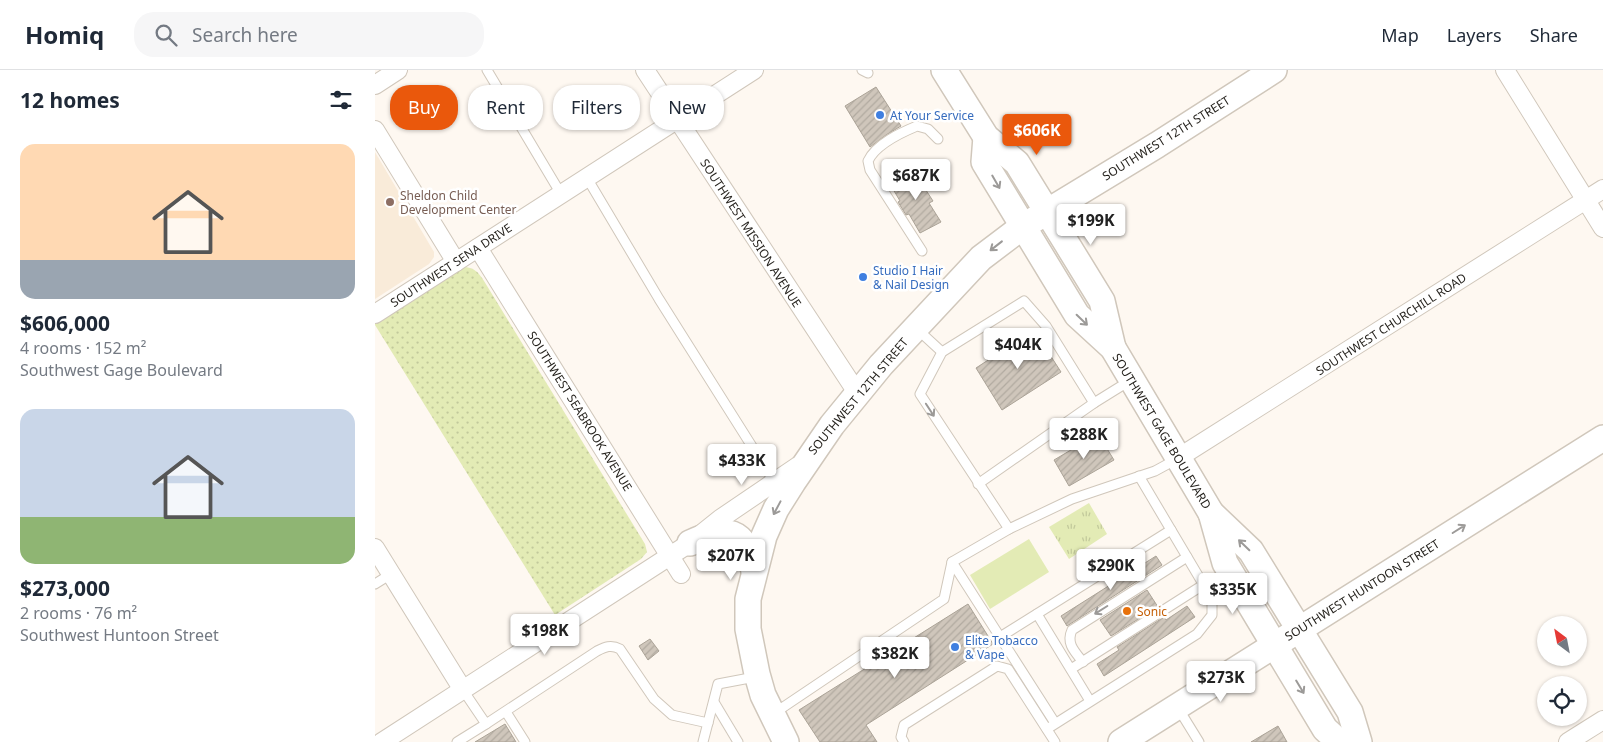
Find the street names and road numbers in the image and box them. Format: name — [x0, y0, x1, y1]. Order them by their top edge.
street label: SOUTHWEST 12TH STREET — [1099, 91, 1233, 184]
street label: SOUTHWEST MISSION AVENUE — [697, 155, 805, 311]
street label: SOUTHWEST SENA DRIVE — [387, 219, 515, 311]
street label: SOUTHWEST CHURCHILL ROAD — [1312, 269, 1470, 379]
street label: SOUTHWEST SEABROOK AVENUE — [524, 328, 636, 494]
street label: SOUTHWEST 12TH STREET — [804, 334, 912, 458]
street label: SOUTHWEST GAGE BOULEVARD — [1109, 350, 1215, 512]
street label: SOUTHWEST HUNTOON STREET — [1281, 535, 1443, 645]

